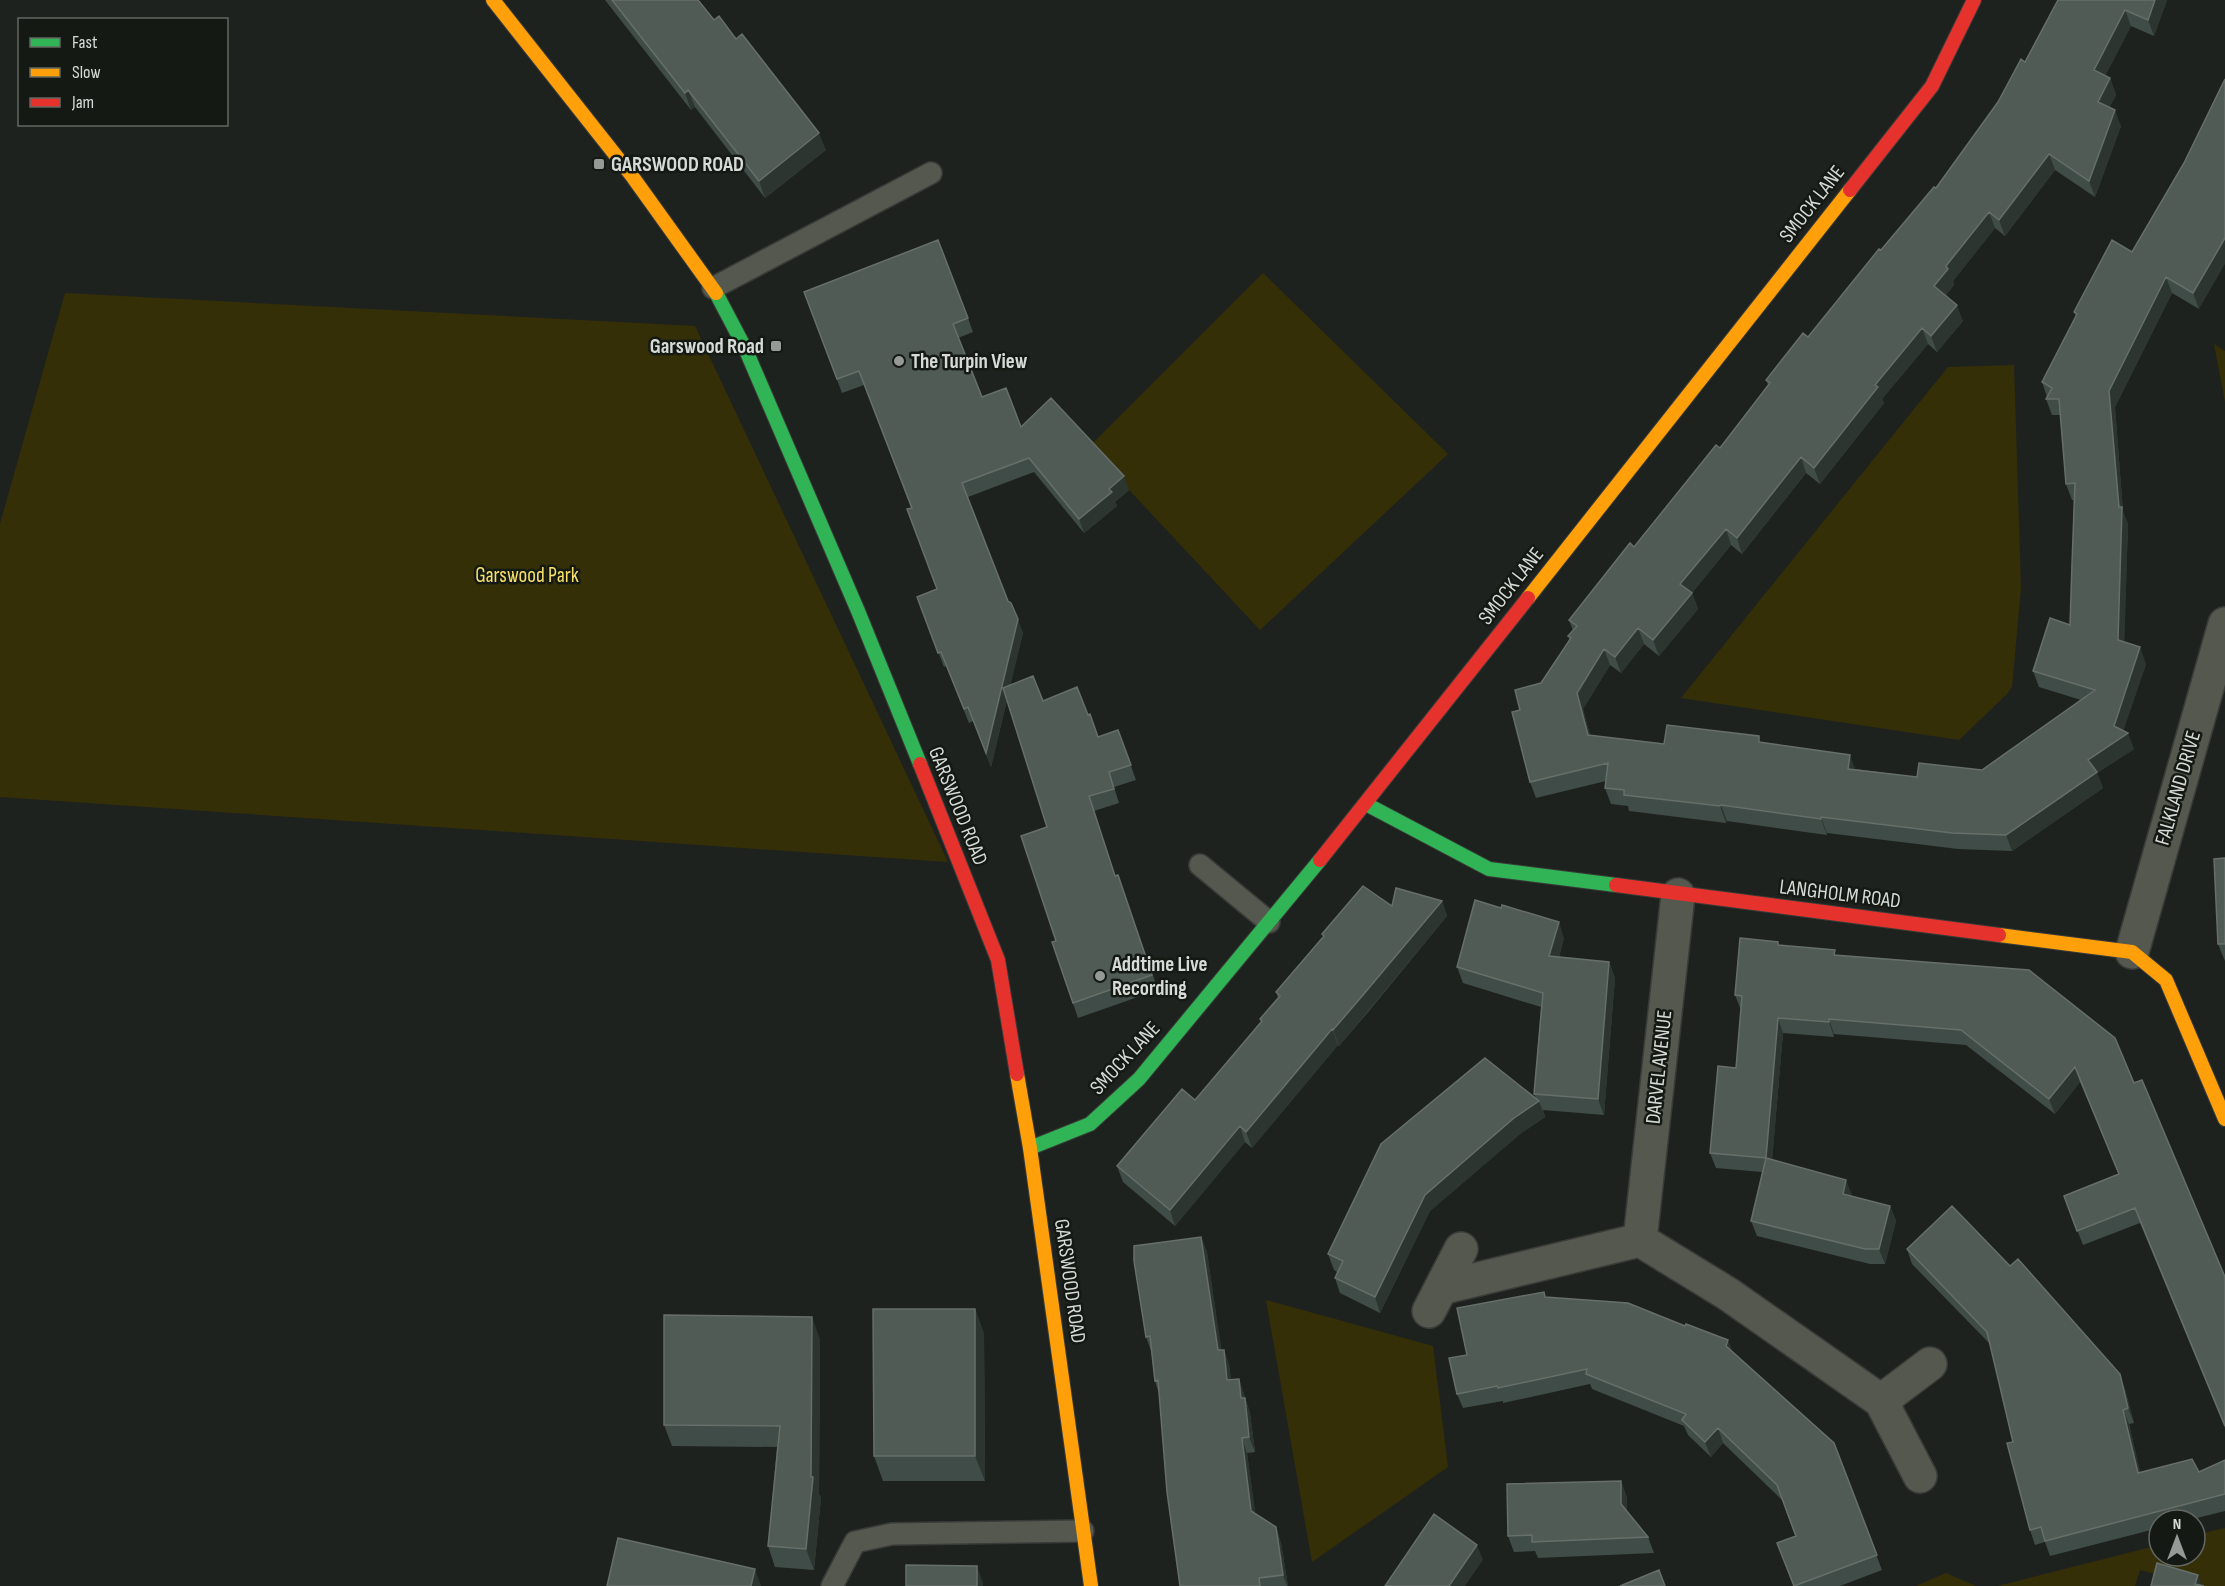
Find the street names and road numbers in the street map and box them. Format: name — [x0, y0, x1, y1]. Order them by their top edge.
street label: SMOCK LANE — [1774, 160, 1850, 248]
street label: SMOCK LANE — [1473, 542, 1549, 630]
street label: FALKLAND DRIVE — [2150, 728, 2206, 848]
street label: GARSWOOD ROAD — [923, 743, 993, 869]
street label: LANGHOLM ROAD — [1778, 874, 1902, 914]
street label: DARVEL AVENUE — [1641, 1009, 1677, 1125]
street label: SMOCK LANE — [1085, 1016, 1165, 1100]
street label: GARSWOOD ROAD — [1049, 1217, 1091, 1345]

